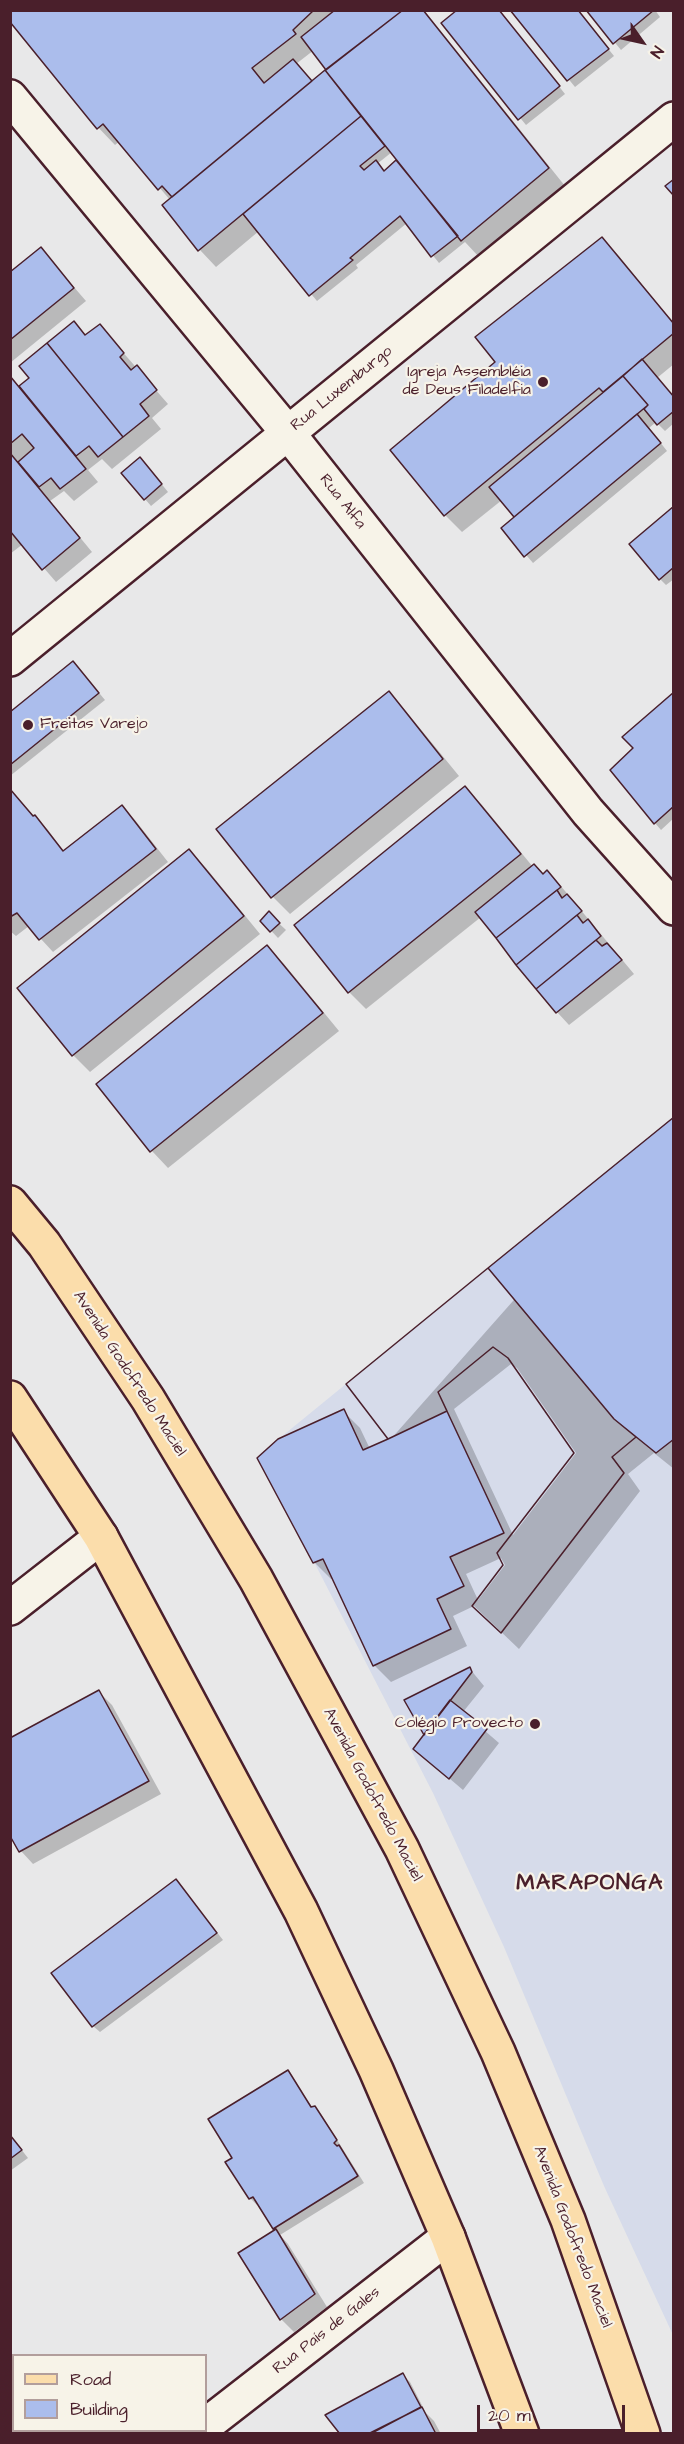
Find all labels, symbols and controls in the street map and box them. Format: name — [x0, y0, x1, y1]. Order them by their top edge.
north arrow — [612, 12, 672, 72]
text: N — [645, 42, 669, 62]
street label: Rua Luxemburgo — [287, 342, 397, 436]
place label: Igreja Assembléia de Deus Filadelfia — [403, 363, 531, 401]
marker: Igreja Assembléia de Deus Filadelfia — [536, 375, 550, 389]
street label: Rua Alfa — [315, 471, 369, 533]
place label: Freitas Varejo — [40, 715, 148, 735]
marker: Freitas Varejo — [21, 718, 35, 732]
street label: Avenida Godofredo Maciel — [68, 1288, 190, 1460]
street label: Avenida Godofredo Maciel — [318, 1705, 426, 1885]
place label: Colégio Provecto — [395, 1714, 523, 1734]
marker: Colégio Provecto — [528, 1717, 542, 1731]
district label: MARAPONGA — [516, 1871, 664, 1897]
street label: Avenida Godofredo Maciel — [528, 2143, 616, 2331]
street label: Rua País de Gales — [269, 2283, 385, 2379]
legend — [12, 2354, 207, 2432]
text: Road — [70, 2367, 111, 2392]
scale bar — [480, 2393, 628, 2431]
text: Building — [70, 2397, 128, 2422]
text: 20 m — [488, 2403, 531, 2428]

